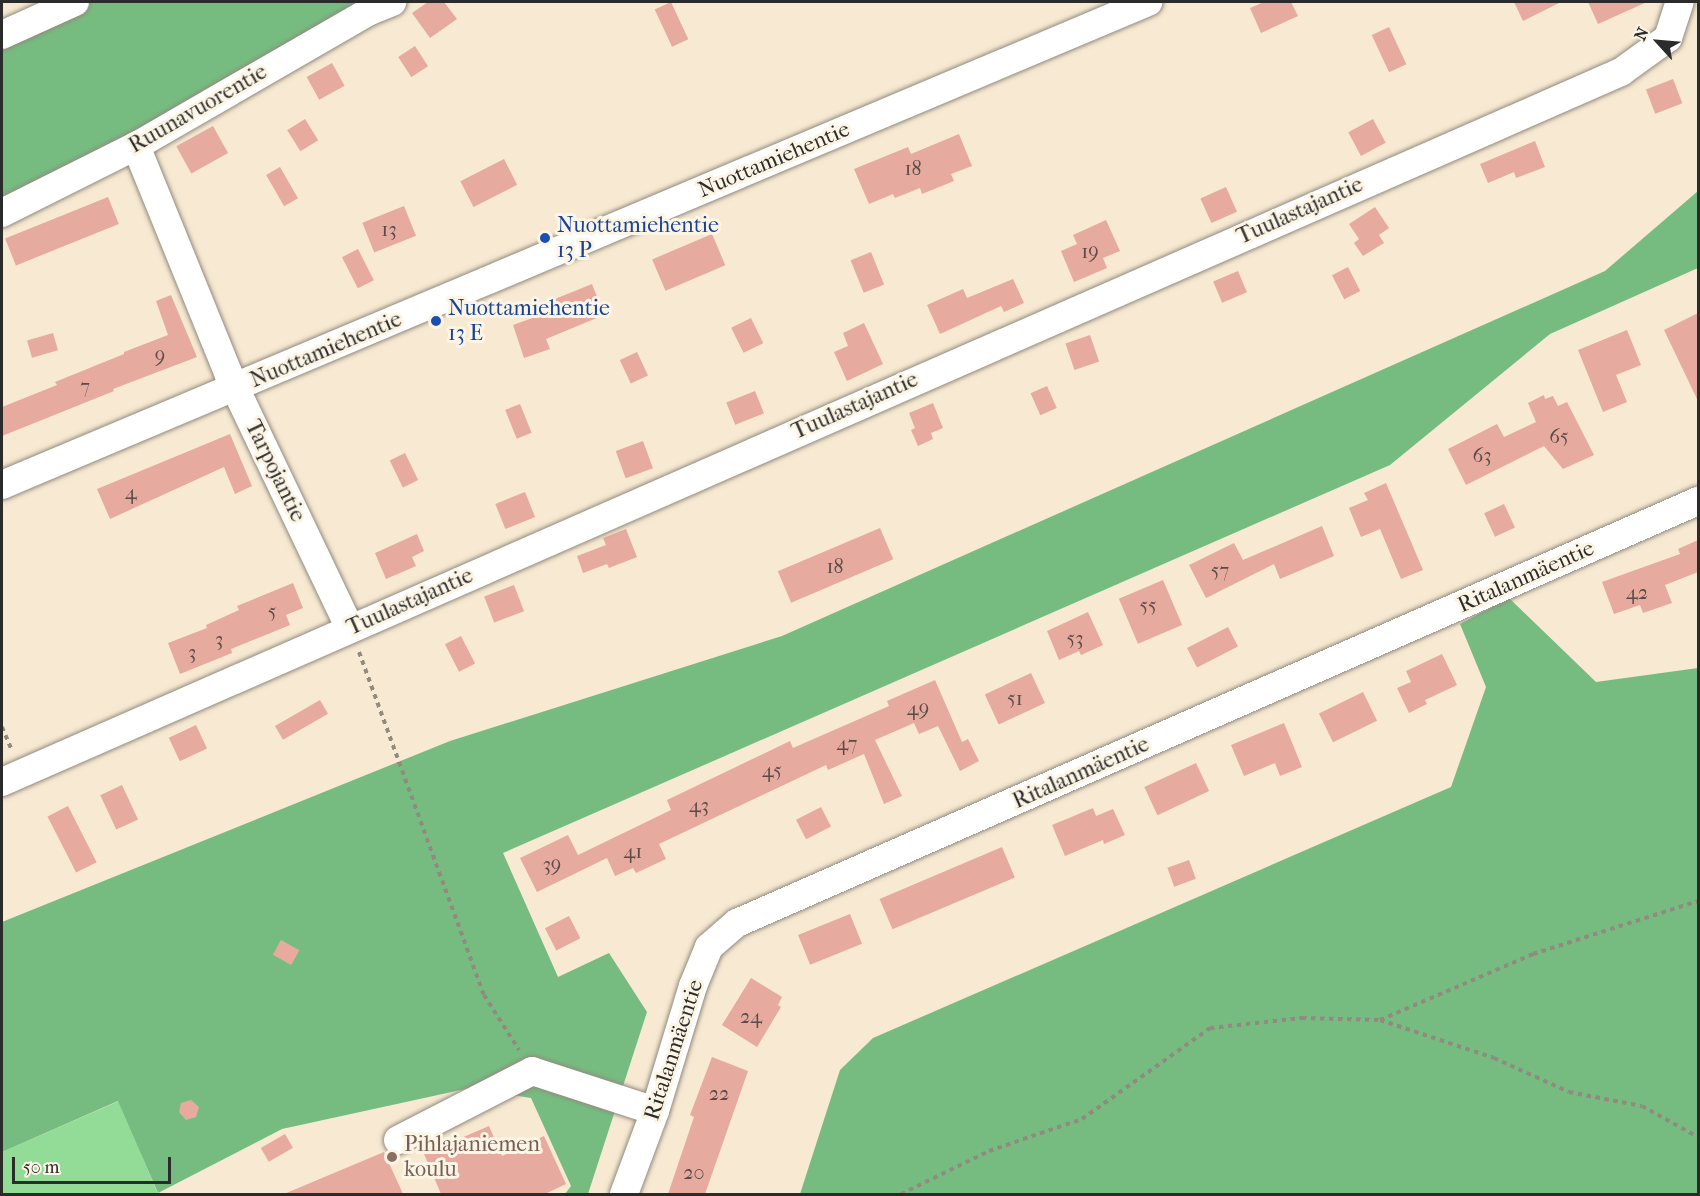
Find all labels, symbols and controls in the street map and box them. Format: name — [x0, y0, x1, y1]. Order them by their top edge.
north arrow — [1628, 12, 1688, 72]
text: N — [1630, 24, 1653, 44]
street label: Ruunavuorentie — [124, 59, 272, 159]
street label: Nuottamiehentie — [694, 116, 854, 204]
house number: 18 — [904, 156, 922, 180]
street label: Tuulastajantie — [1233, 171, 1367, 251]
place label: Nuottamiehentie 13 P — [557, 212, 719, 264]
house number: 13 — [381, 217, 397, 241]
marker: Nuottamiehentie 13 P — [538, 231, 552, 245]
house number: 19 — [1081, 239, 1099, 263]
place label: Nuottamiehentie 13 E — [448, 295, 610, 346]
street label: Nuottamiehentie — [246, 306, 406, 394]
marker: Nuottamiehentie 13 E — [429, 314, 443, 328]
house number: 9 — [155, 343, 165, 367]
street label: Tuulastajantie — [788, 366, 922, 446]
house number: 7 — [80, 374, 90, 398]
street label: Tarpojantie — [239, 416, 311, 526]
house number: 65 — [1549, 424, 1569, 448]
house number: 63 — [1472, 443, 1492, 467]
house number: 4 — [125, 480, 137, 504]
street label: Ritalanmäentie — [1454, 535, 1598, 619]
house number: 18 — [826, 554, 844, 578]
house number: 57 — [1211, 558, 1229, 582]
street label: Tuulastajantie — [343, 562, 477, 642]
house number: 42 — [1626, 580, 1648, 604]
house number: 55 — [1139, 593, 1157, 617]
house number: 5 — [268, 599, 276, 623]
house number: 53 — [1067, 626, 1083, 650]
house number: 3 — [215, 627, 223, 651]
house number: 3 — [188, 640, 196, 664]
house number: 51 — [1007, 686, 1023, 710]
house number: 49 — [907, 696, 929, 720]
house number: 47 — [837, 731, 857, 755]
street label: Ritalanmäentie — [1009, 731, 1153, 815]
house number: 45 — [762, 758, 782, 782]
house number: 43 — [689, 793, 709, 817]
house number: 41 — [624, 839, 642, 863]
house number: 39 — [543, 852, 561, 876]
street label: Ritalanmäentie — [639, 976, 709, 1124]
house number: 24 — [740, 1004, 762, 1028]
house number: 22 — [709, 1081, 729, 1105]
place label: Pihlajaniemen koulu — [404, 1131, 540, 1182]
scale bar — [15, 1145, 174, 1183]
marker: Pihlajaniemen koulu — [385, 1150, 399, 1164]
text: 50 m — [23, 1157, 59, 1178]
house number: 20 — [683, 1160, 705, 1184]

